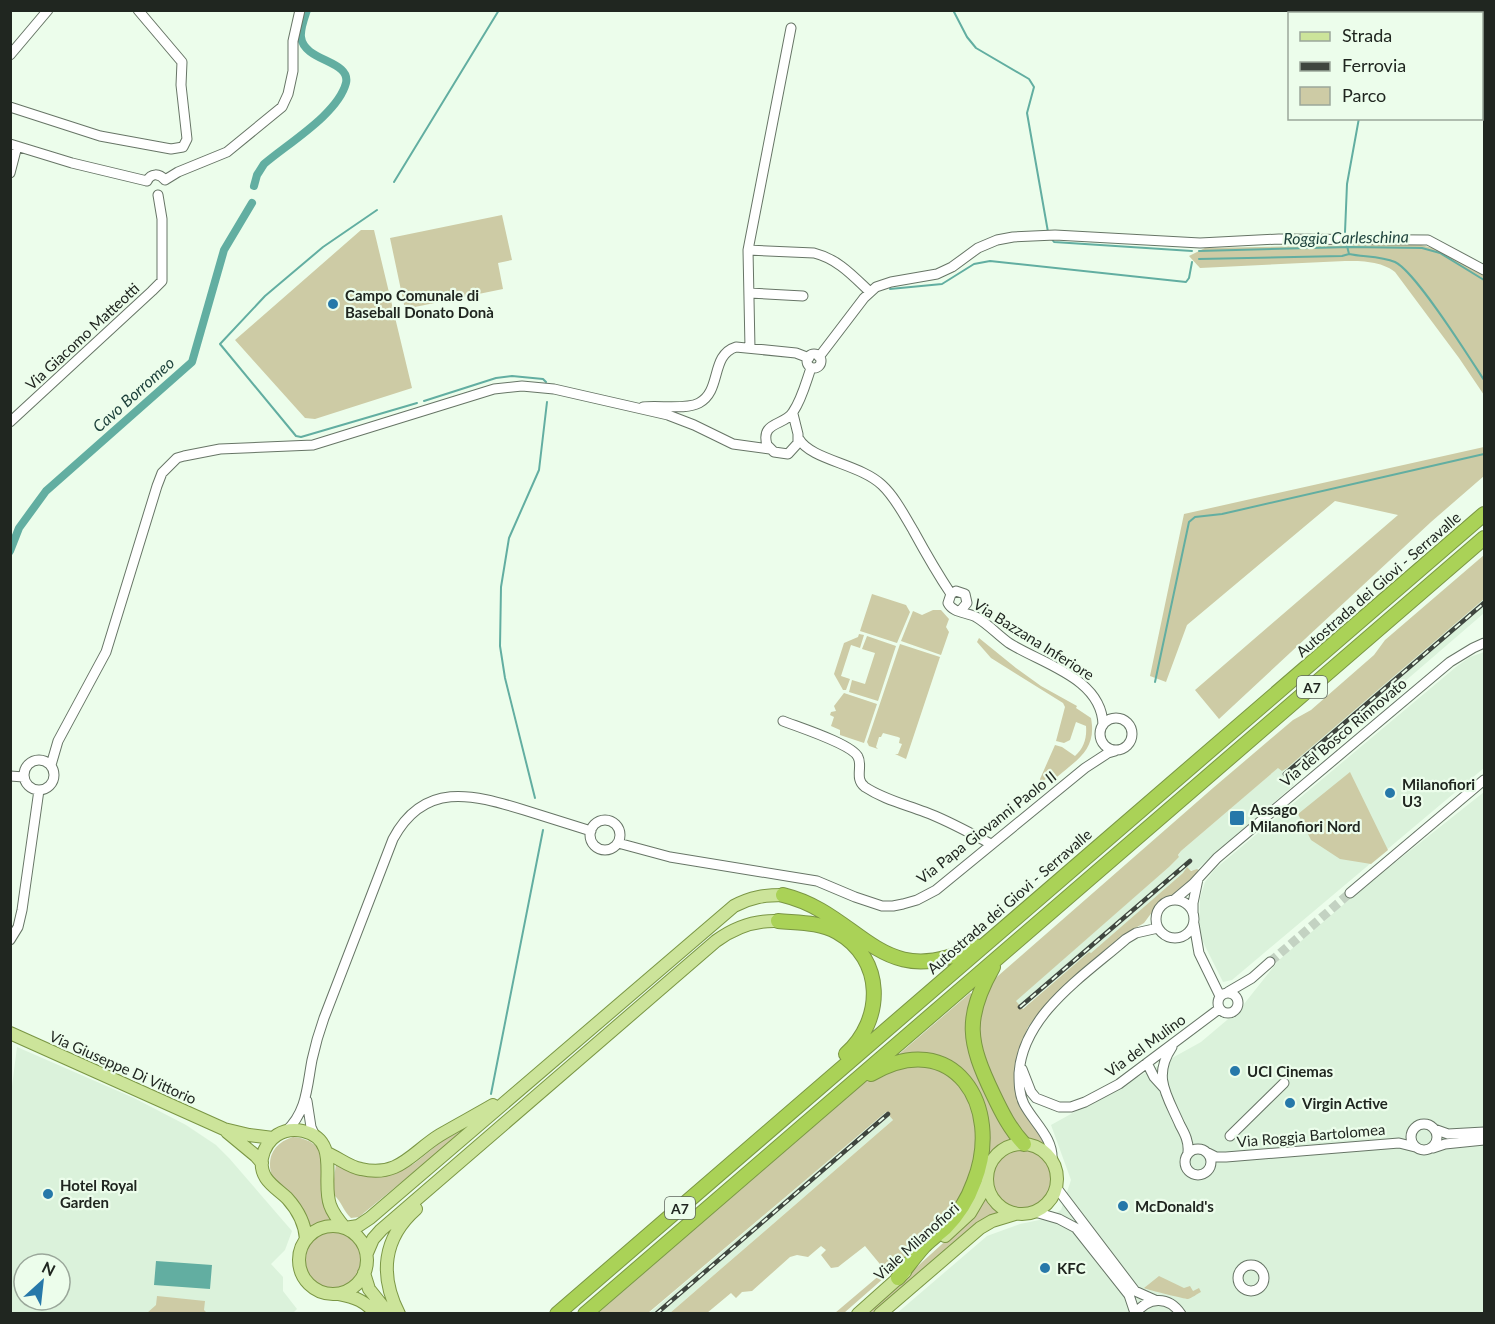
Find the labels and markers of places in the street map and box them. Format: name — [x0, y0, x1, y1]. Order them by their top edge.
place label: Campo Comunale di Baseball Donato Donà — [345, 286, 494, 321]
marker: Campo Comunale di Baseball Donato Donà — [326, 297, 340, 311]
place label: Milanofiori U3 — [1402, 775, 1475, 810]
marker: Milanofiori U3 — [1383, 786, 1397, 800]
place label: Assago Milanofiori Nord — [1249, 800, 1361, 835]
marker: Assago Milanofiori Nord — [1228, 809, 1246, 827]
place label: UCI Cinemas — [1247, 1062, 1334, 1080]
marker: UCI Cinemas — [1228, 1064, 1242, 1078]
place label: Virgin Active — [1301, 1094, 1388, 1112]
marker: Virgin Active — [1283, 1096, 1297, 1110]
place label: Hotel Royal Garden — [60, 1176, 137, 1211]
marker: Hotel Royal Garden — [41, 1187, 55, 1201]
place label: McDonald's — [1135, 1197, 1214, 1215]
marker: McDonald's — [1116, 1199, 1130, 1213]
place label: KFC — [1057, 1259, 1086, 1277]
marker: KFC — [1038, 1261, 1052, 1275]

